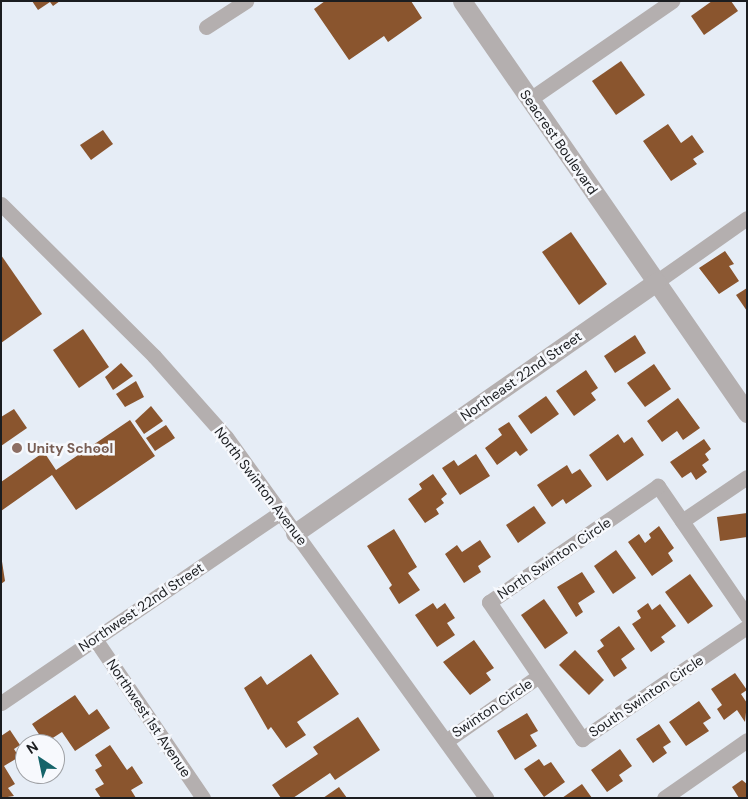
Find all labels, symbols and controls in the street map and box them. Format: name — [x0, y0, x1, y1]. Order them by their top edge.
street label: Seacrest Boulevard — [516, 86, 602, 198]
street label: Northeast 22nd Street — [457, 328, 585, 424]
street label: North Swinton Avenue — [211, 424, 311, 548]
place label: Unity School — [27, 440, 113, 456]
marker: Unity School — [11, 442, 23, 454]
street label: North Swinton Circle — [494, 514, 614, 602]
street label: Northwest 22nd Street — [75, 559, 207, 655]
street label: South Swinton Circle — [585, 651, 707, 741]
street label: Northwest 1st Avenue — [103, 656, 195, 780]
street label: Swinton Circle — [449, 675, 535, 741]
north arrow — [15, 734, 65, 784]
text: N — [23, 737, 41, 758]

